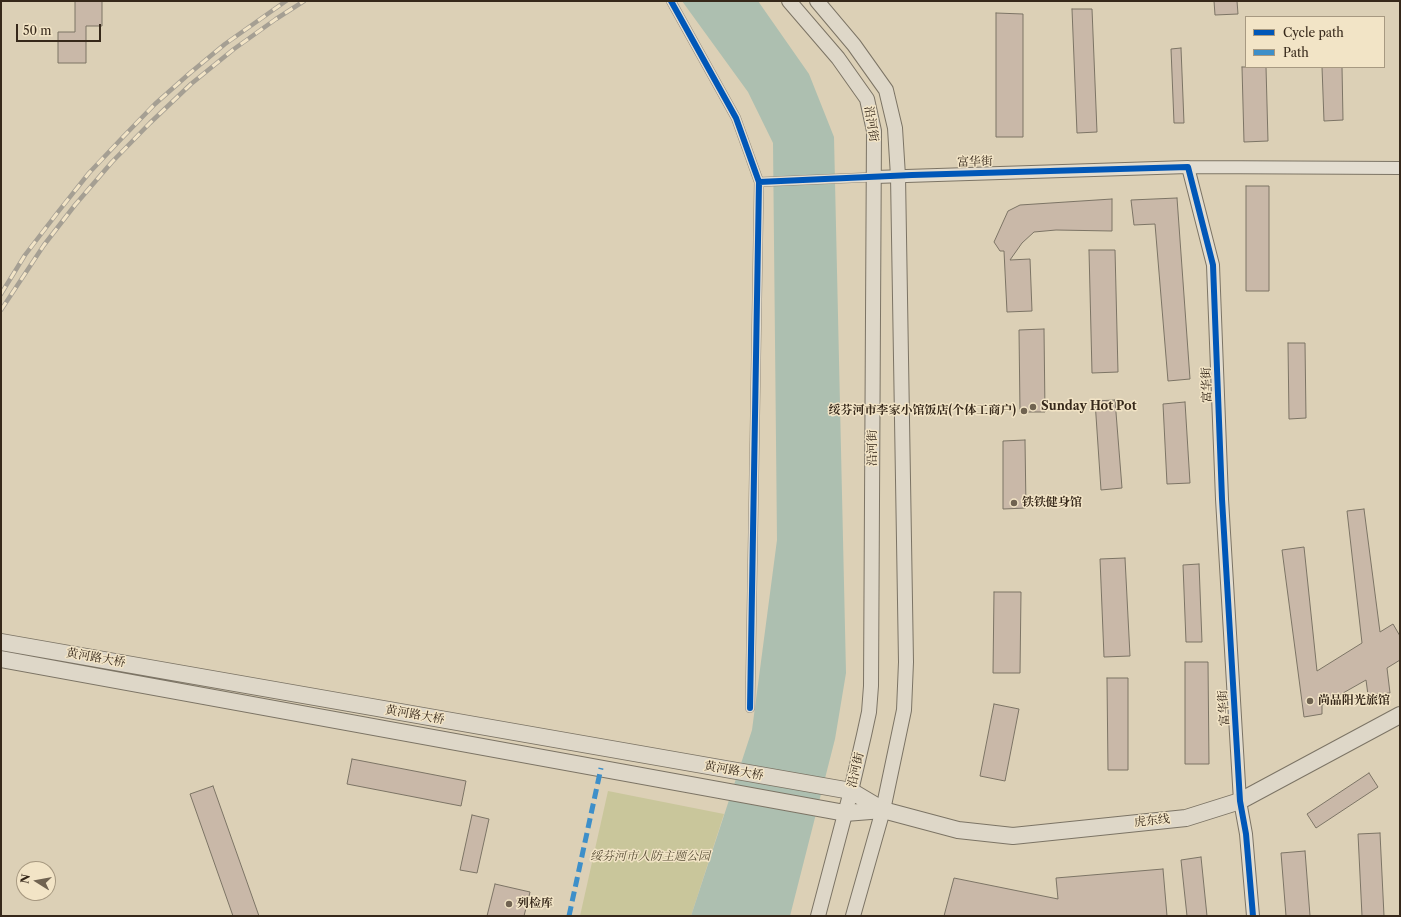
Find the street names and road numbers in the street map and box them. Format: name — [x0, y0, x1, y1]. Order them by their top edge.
street label: 沿河街 — [861, 105, 881, 143]
street label: 富华街 — [957, 154, 993, 170]
street label: 富华街 — [1199, 367, 1215, 403]
street label: 沿河街 — [866, 430, 880, 466]
street label: 黄河路大桥 — [65, 646, 127, 670]
street label: 富华街 — [1216, 690, 1232, 726]
street label: 黄河路大桥 — [384, 703, 446, 727]
street label: 沿河街 — [845, 751, 867, 789]
street label: 黄河路大桥 — [703, 759, 765, 783]
street label: 虎东线 — [1133, 812, 1171, 830]

